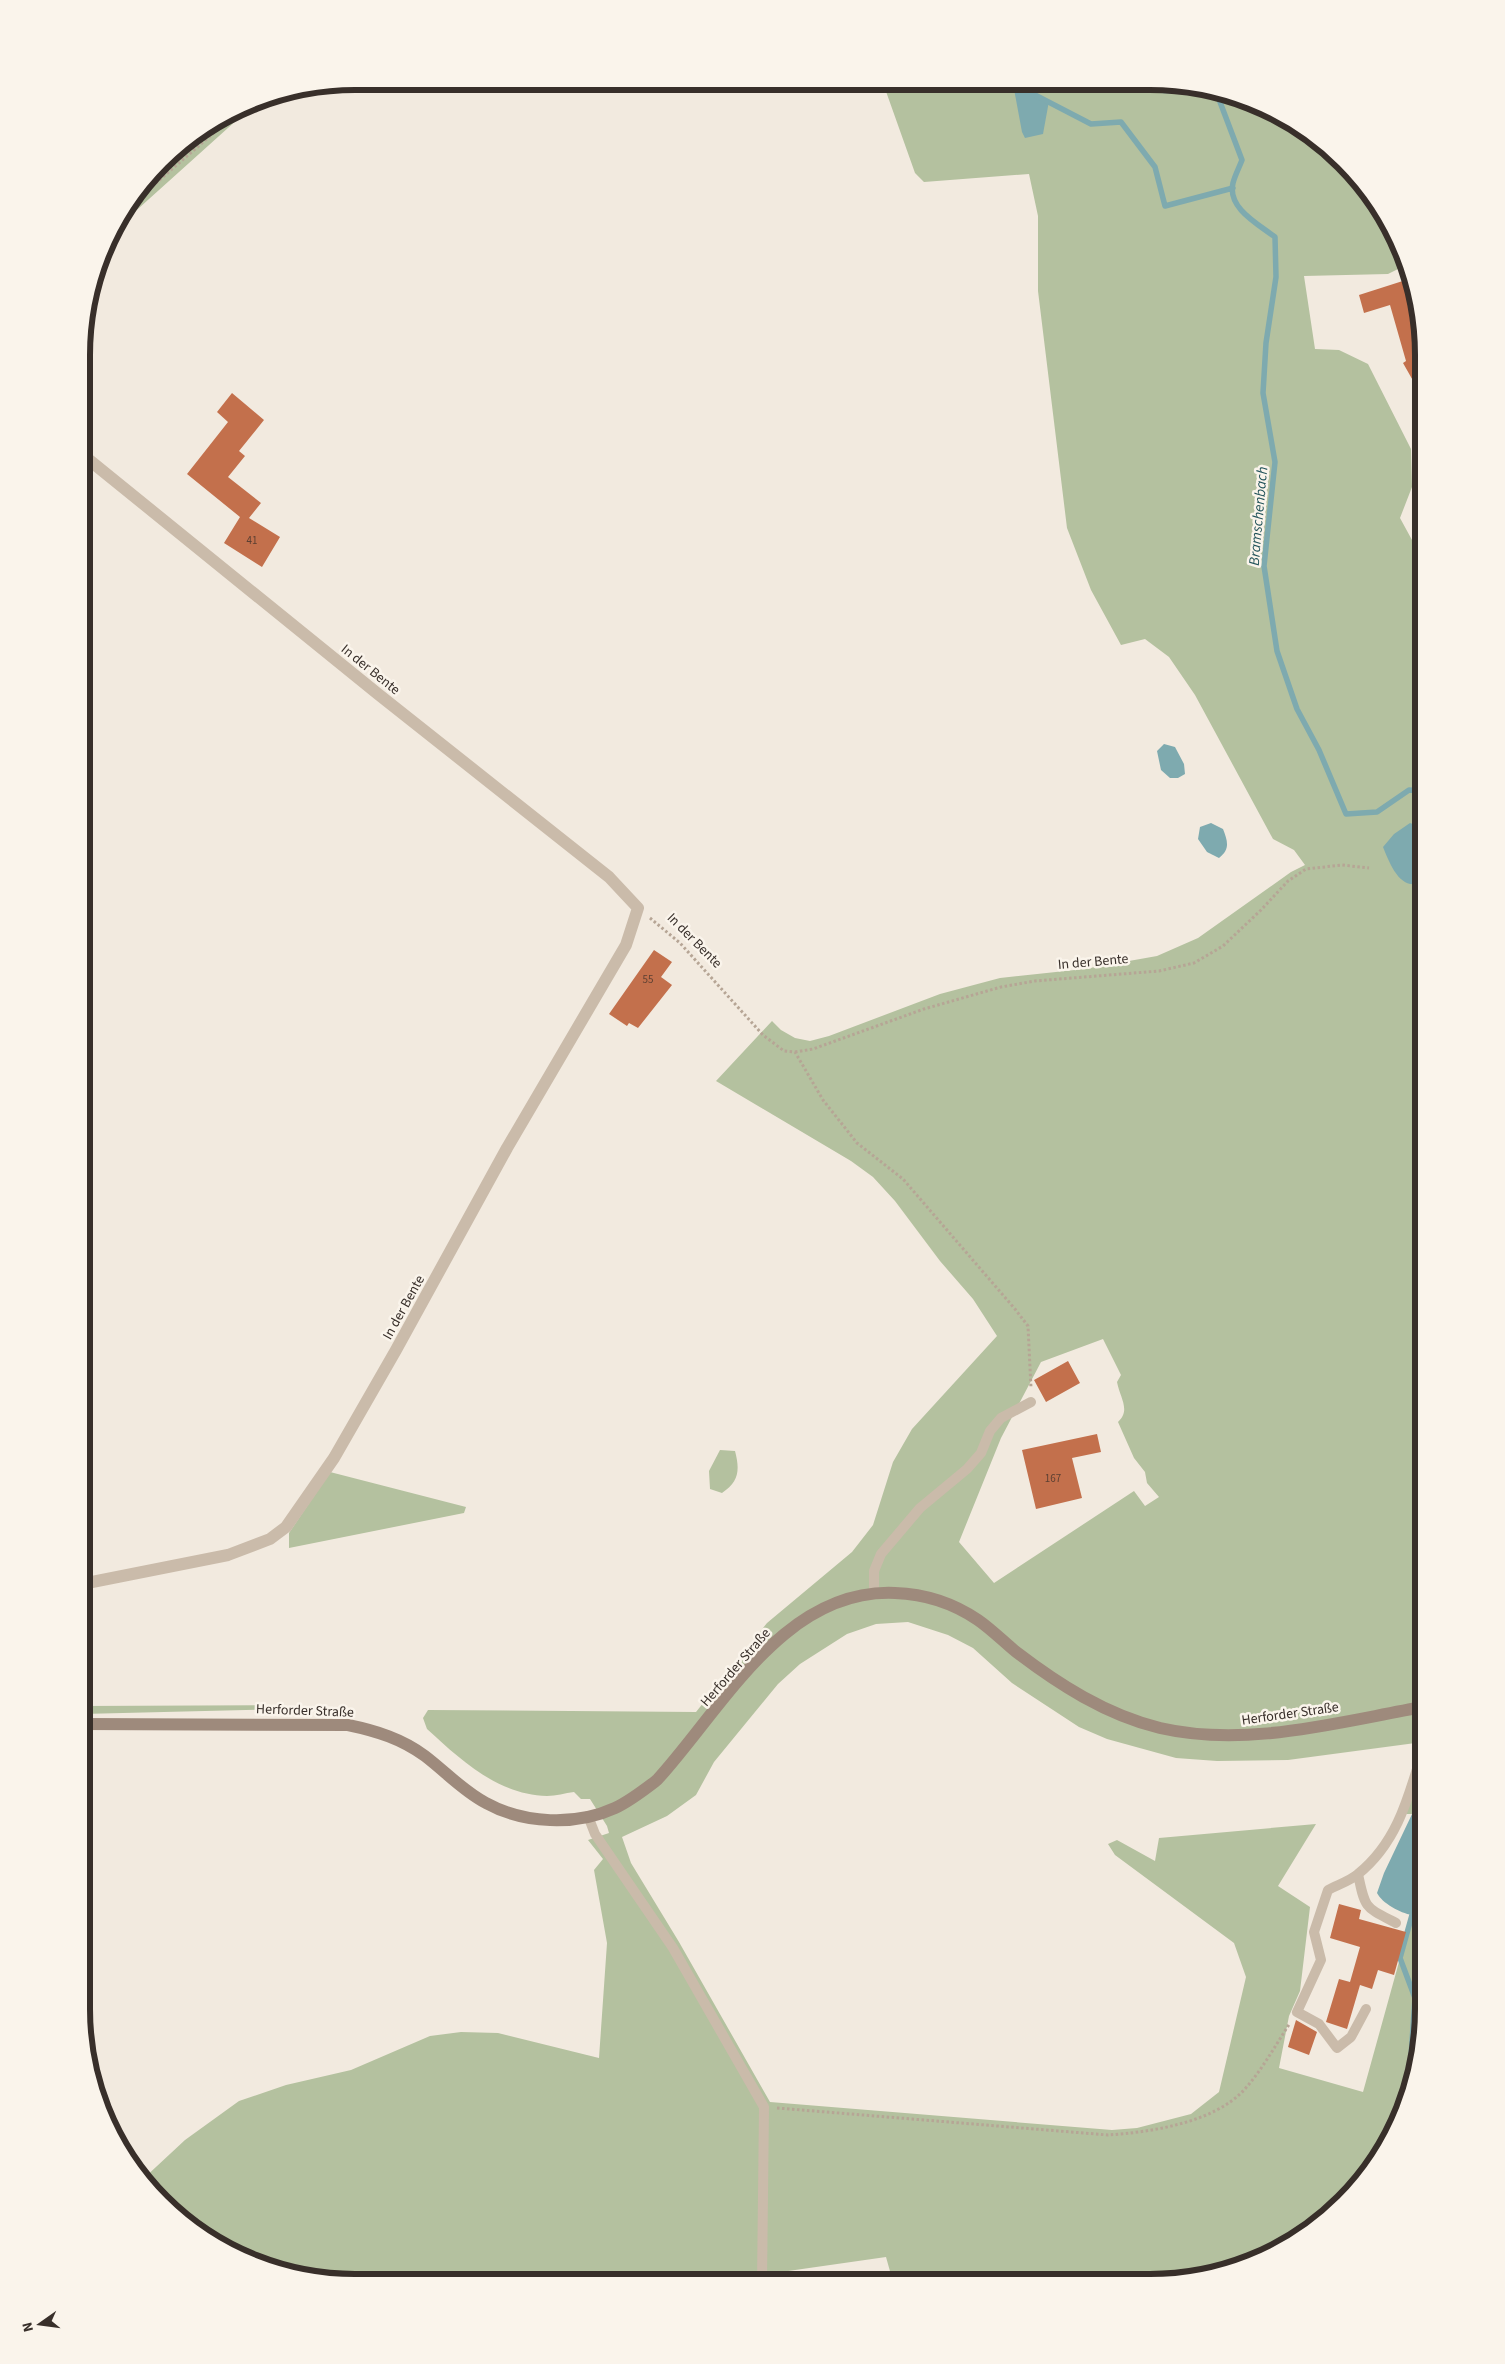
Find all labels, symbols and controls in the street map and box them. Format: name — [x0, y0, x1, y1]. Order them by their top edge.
water label: Bramschenbach — [1244, 465, 1273, 567]
house number: 41 — [247, 533, 257, 548]
street label: In der Bente — [337, 640, 404, 700]
street label: In der Bente — [662, 909, 726, 973]
street label: In der Bente — [1057, 949, 1129, 975]
house number: 55 — [643, 972, 653, 987]
street label: In der Bente — [378, 1272, 430, 1343]
house number: 167 — [1045, 1471, 1061, 1486]
street label: Herforder Straße — [696, 1624, 775, 1711]
street label: Herforder Straße — [1240, 1697, 1340, 1731]
street label: Herforder Straße — [256, 1699, 354, 1723]
north arrow — [15, 2299, 65, 2349]
text: N — [18, 2320, 39, 2334]

